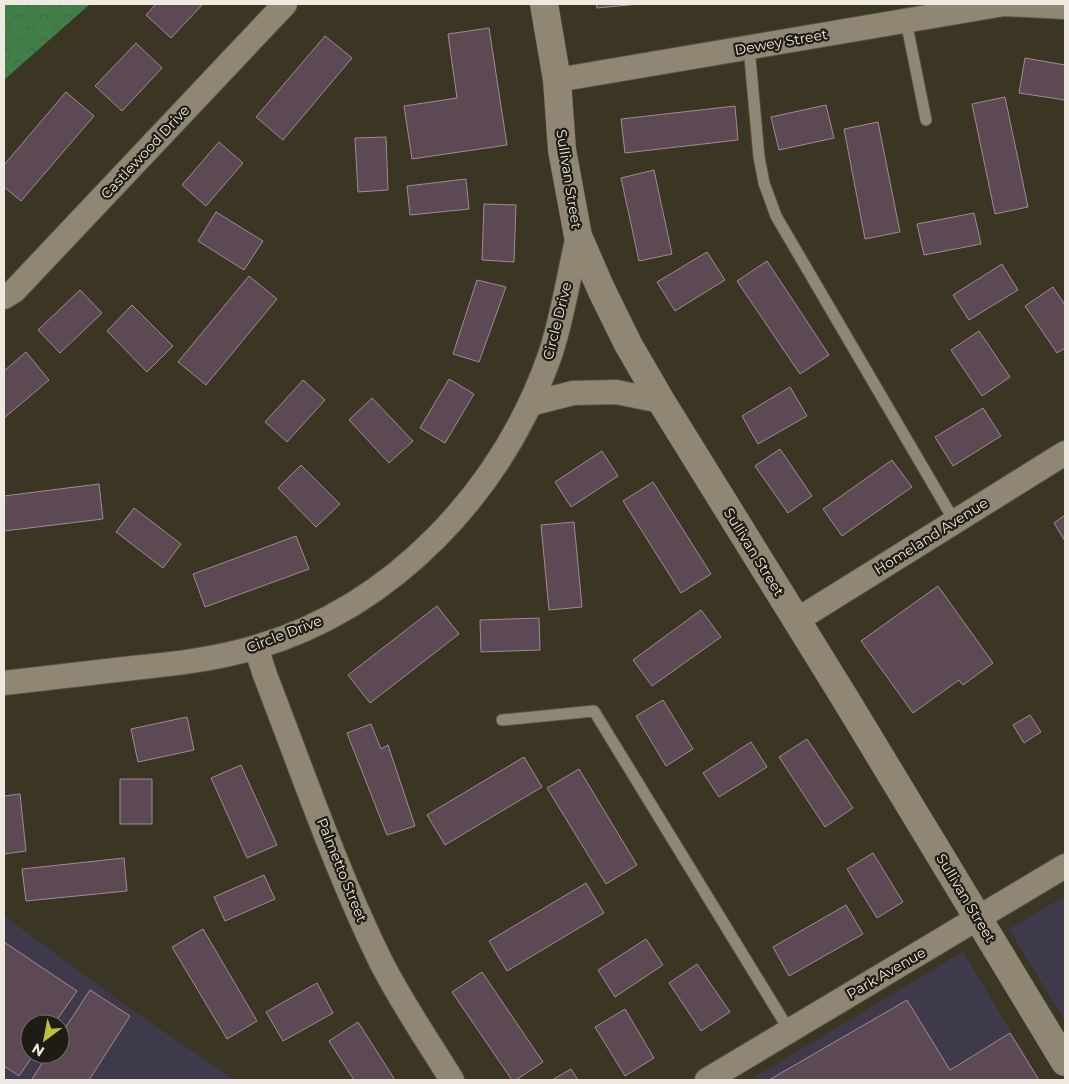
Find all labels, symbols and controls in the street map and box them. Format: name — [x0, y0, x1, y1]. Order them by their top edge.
street label: Dewey Street — [733, 25, 829, 59]
street label: Castlewood Drive — [97, 101, 193, 203]
street label: Sullivan Street — [552, 128, 586, 230]
street label: Circle Drive — [539, 280, 575, 362]
street label: Homeland Avenue — [871, 494, 991, 578]
street label: Sullivan Street — [720, 505, 788, 600]
street label: Circle Drive — [244, 611, 324, 657]
street label: Palmetto Street — [313, 815, 371, 925]
street label: Sullivan Street — [932, 850, 1000, 946]
street label: Park Avenue — [843, 943, 929, 1003]
north arrow — [20, 1014, 70, 1064]
text: N — [29, 1039, 48, 1061]

